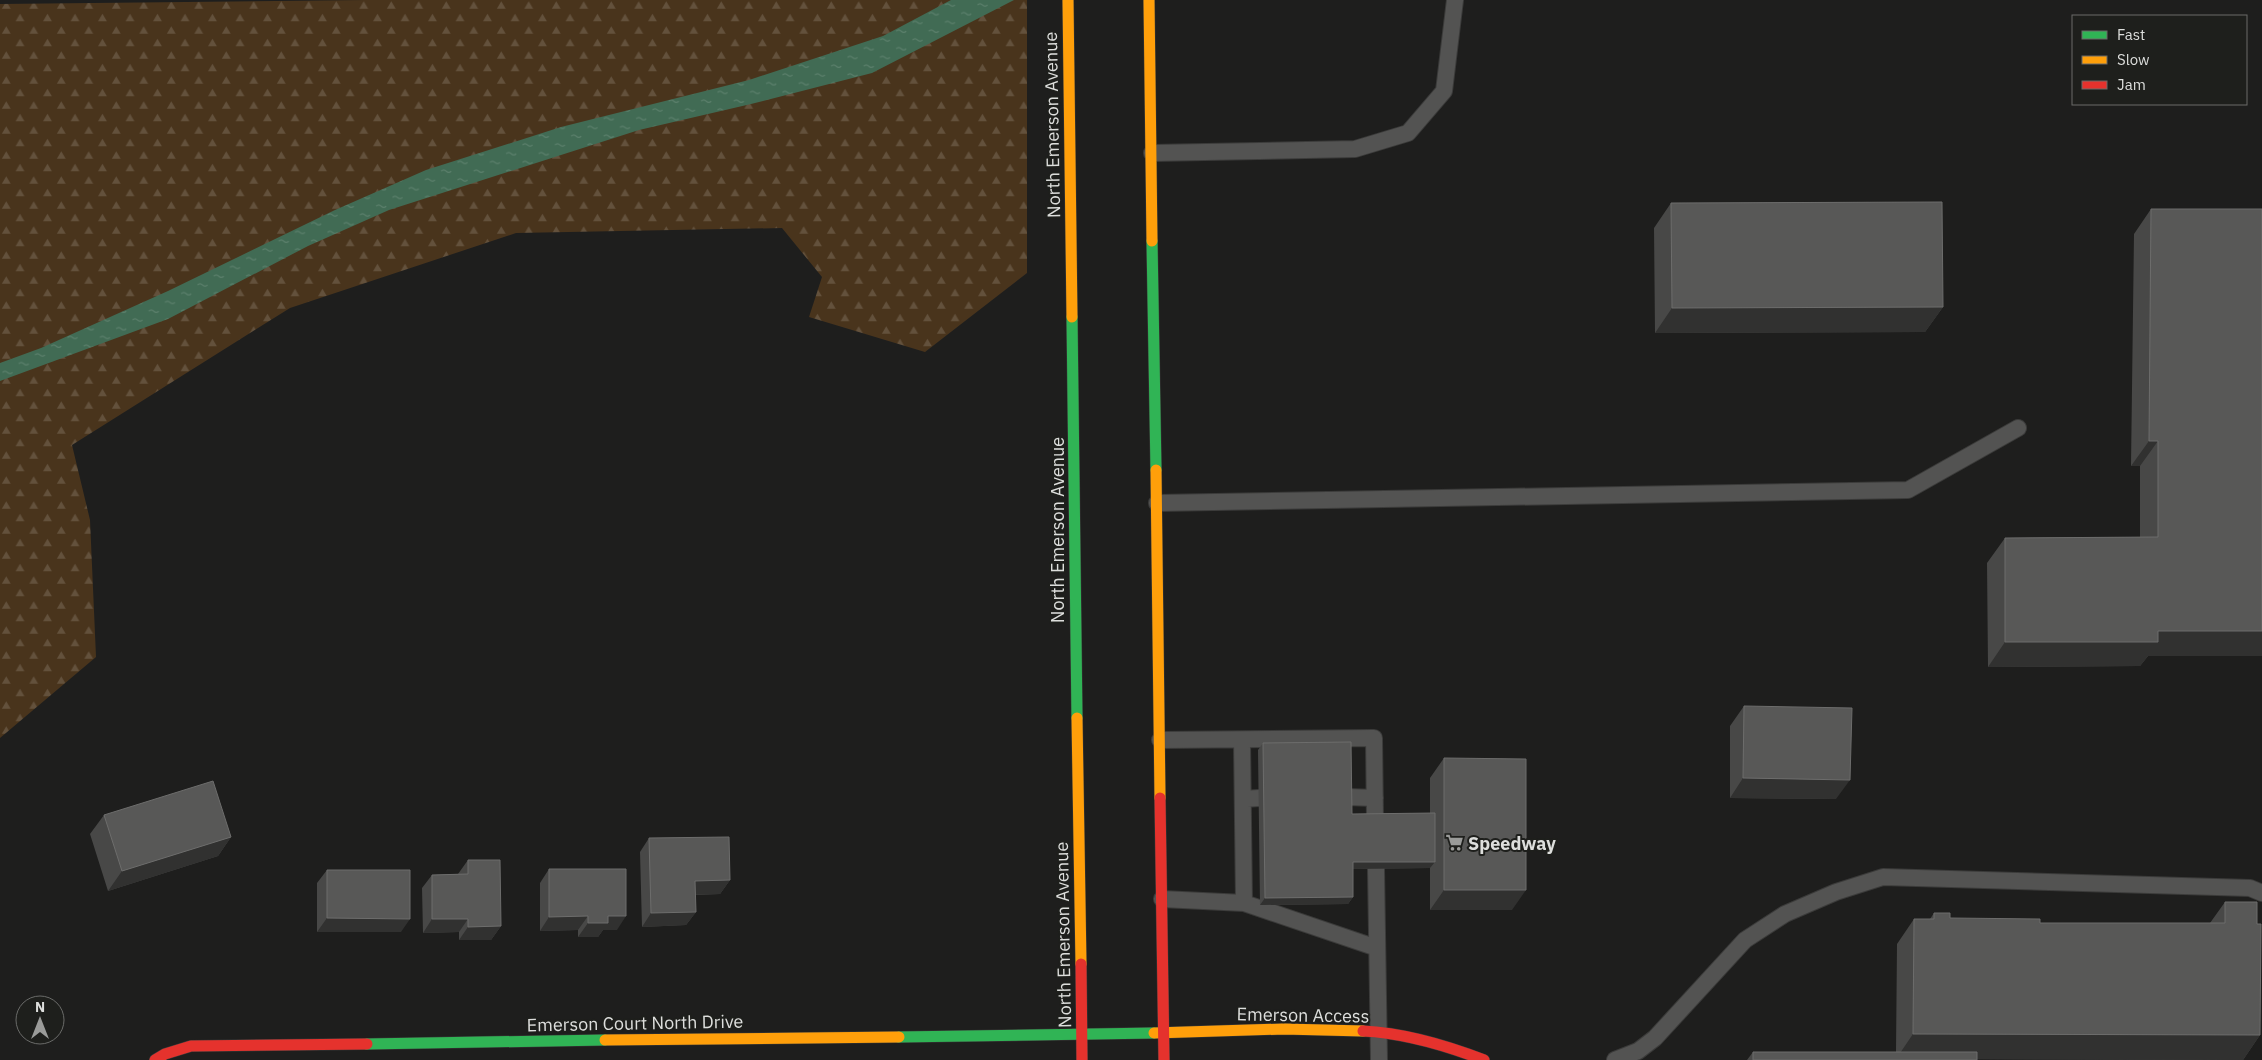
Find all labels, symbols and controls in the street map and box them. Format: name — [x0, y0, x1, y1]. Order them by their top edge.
legend — [2072, 15, 2247, 105]
text: Fast — [2117, 25, 2145, 44]
street label: North Emerson Avenue — [1039, 32, 1065, 218]
text: Slow — [2117, 50, 2150, 69]
text: Jam — [2117, 75, 2146, 94]
street label: North Emerson Avenue — [1046, 437, 1069, 623]
place label: Speedway — [1468, 832, 1556, 855]
supermarket icon: Speedway — [1444, 833, 1464, 853]
street label: North Emerson Avenue — [1050, 842, 1076, 1028]
north arrow — [15, 995, 65, 1045]
text: N — [35, 998, 45, 1016]
street label: Emerson Access — [1236, 1002, 1370, 1028]
street label: Emerson Court North Drive — [526, 1010, 744, 1036]

